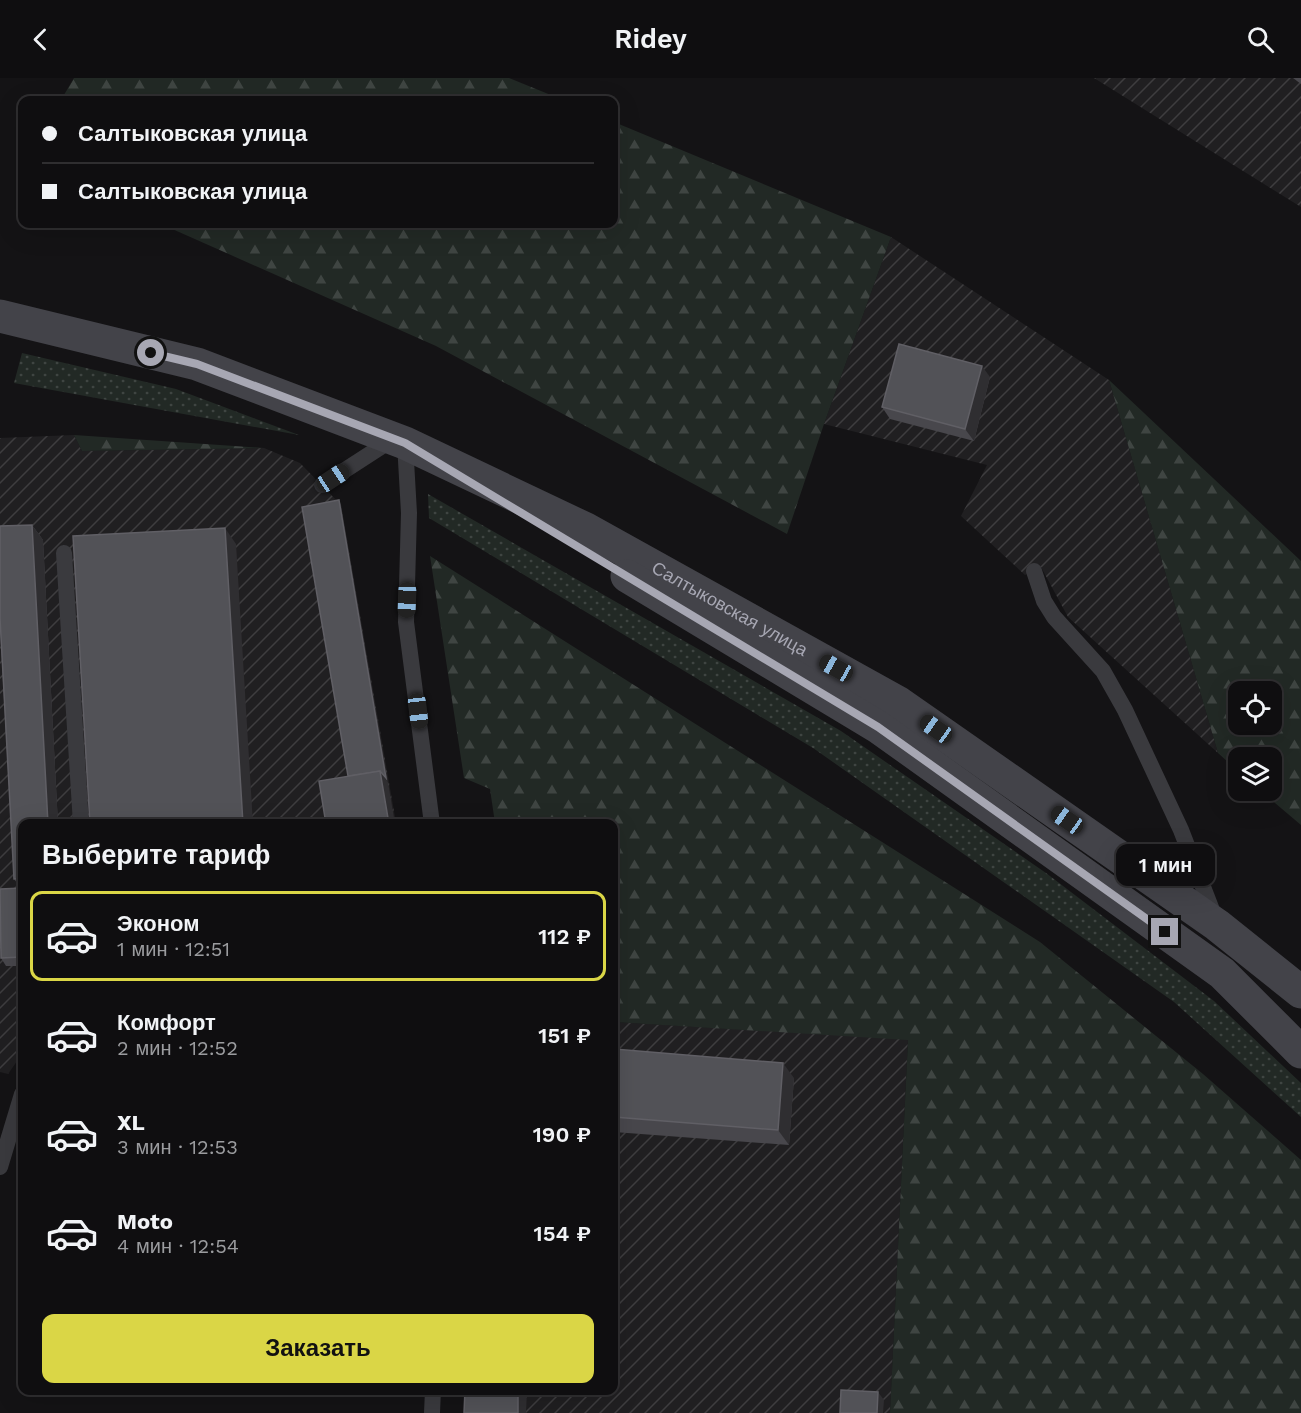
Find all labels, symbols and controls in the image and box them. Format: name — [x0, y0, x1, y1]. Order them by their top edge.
icon: back — [24, 23, 57, 56]
text: Ridey — [614, 23, 687, 55]
icon: search — [1244, 23, 1277, 56]
text: Салтыковская улица — [78, 121, 307, 146]
text: Салтыковская улица — [78, 179, 307, 204]
route start — [137, 339, 164, 366]
car — [313, 461, 353, 495]
street label: Салтыковская улица — [648, 557, 812, 661]
car — [397, 582, 417, 618]
car — [816, 651, 856, 685]
map controls — [1228, 681, 1282, 801]
button: locate — [1228, 681, 1282, 735]
car — [407, 692, 429, 730]
car — [916, 711, 956, 747]
button: layers — [1228, 747, 1282, 801]
car — [1047, 802, 1087, 838]
text: Выберите тариф — [42, 839, 270, 871]
callout: 1 мин — [1116, 845, 1214, 887]
text: 1 мин — [1139, 853, 1192, 877]
icon: car — [45, 909, 99, 963]
text: Эконом — [117, 911, 200, 936]
route end — [1151, 918, 1178, 945]
text: 112 ₽ — [538, 924, 591, 949]
text: 1 мин · 12:51 — [117, 937, 230, 961]
icon: car — [45, 1008, 99, 1062]
text: Комфорт — [117, 1010, 216, 1035]
text: 151 ₽ — [538, 1023, 591, 1048]
text: 2 мин · 12:52 — [117, 1036, 238, 1060]
icon: car — [45, 1107, 99, 1161]
text: XL — [117, 1110, 145, 1135]
text: 190 ₽ — [533, 1122, 591, 1147]
text: 3 мин · 12:53 — [117, 1135, 238, 1159]
icon: car — [45, 1206, 99, 1260]
text: Moto — [117, 1209, 173, 1234]
text: 154 ₽ — [534, 1221, 591, 1246]
text: 4 мин · 12:54 — [117, 1234, 239, 1258]
button: Заказать — [42, 1314, 594, 1383]

